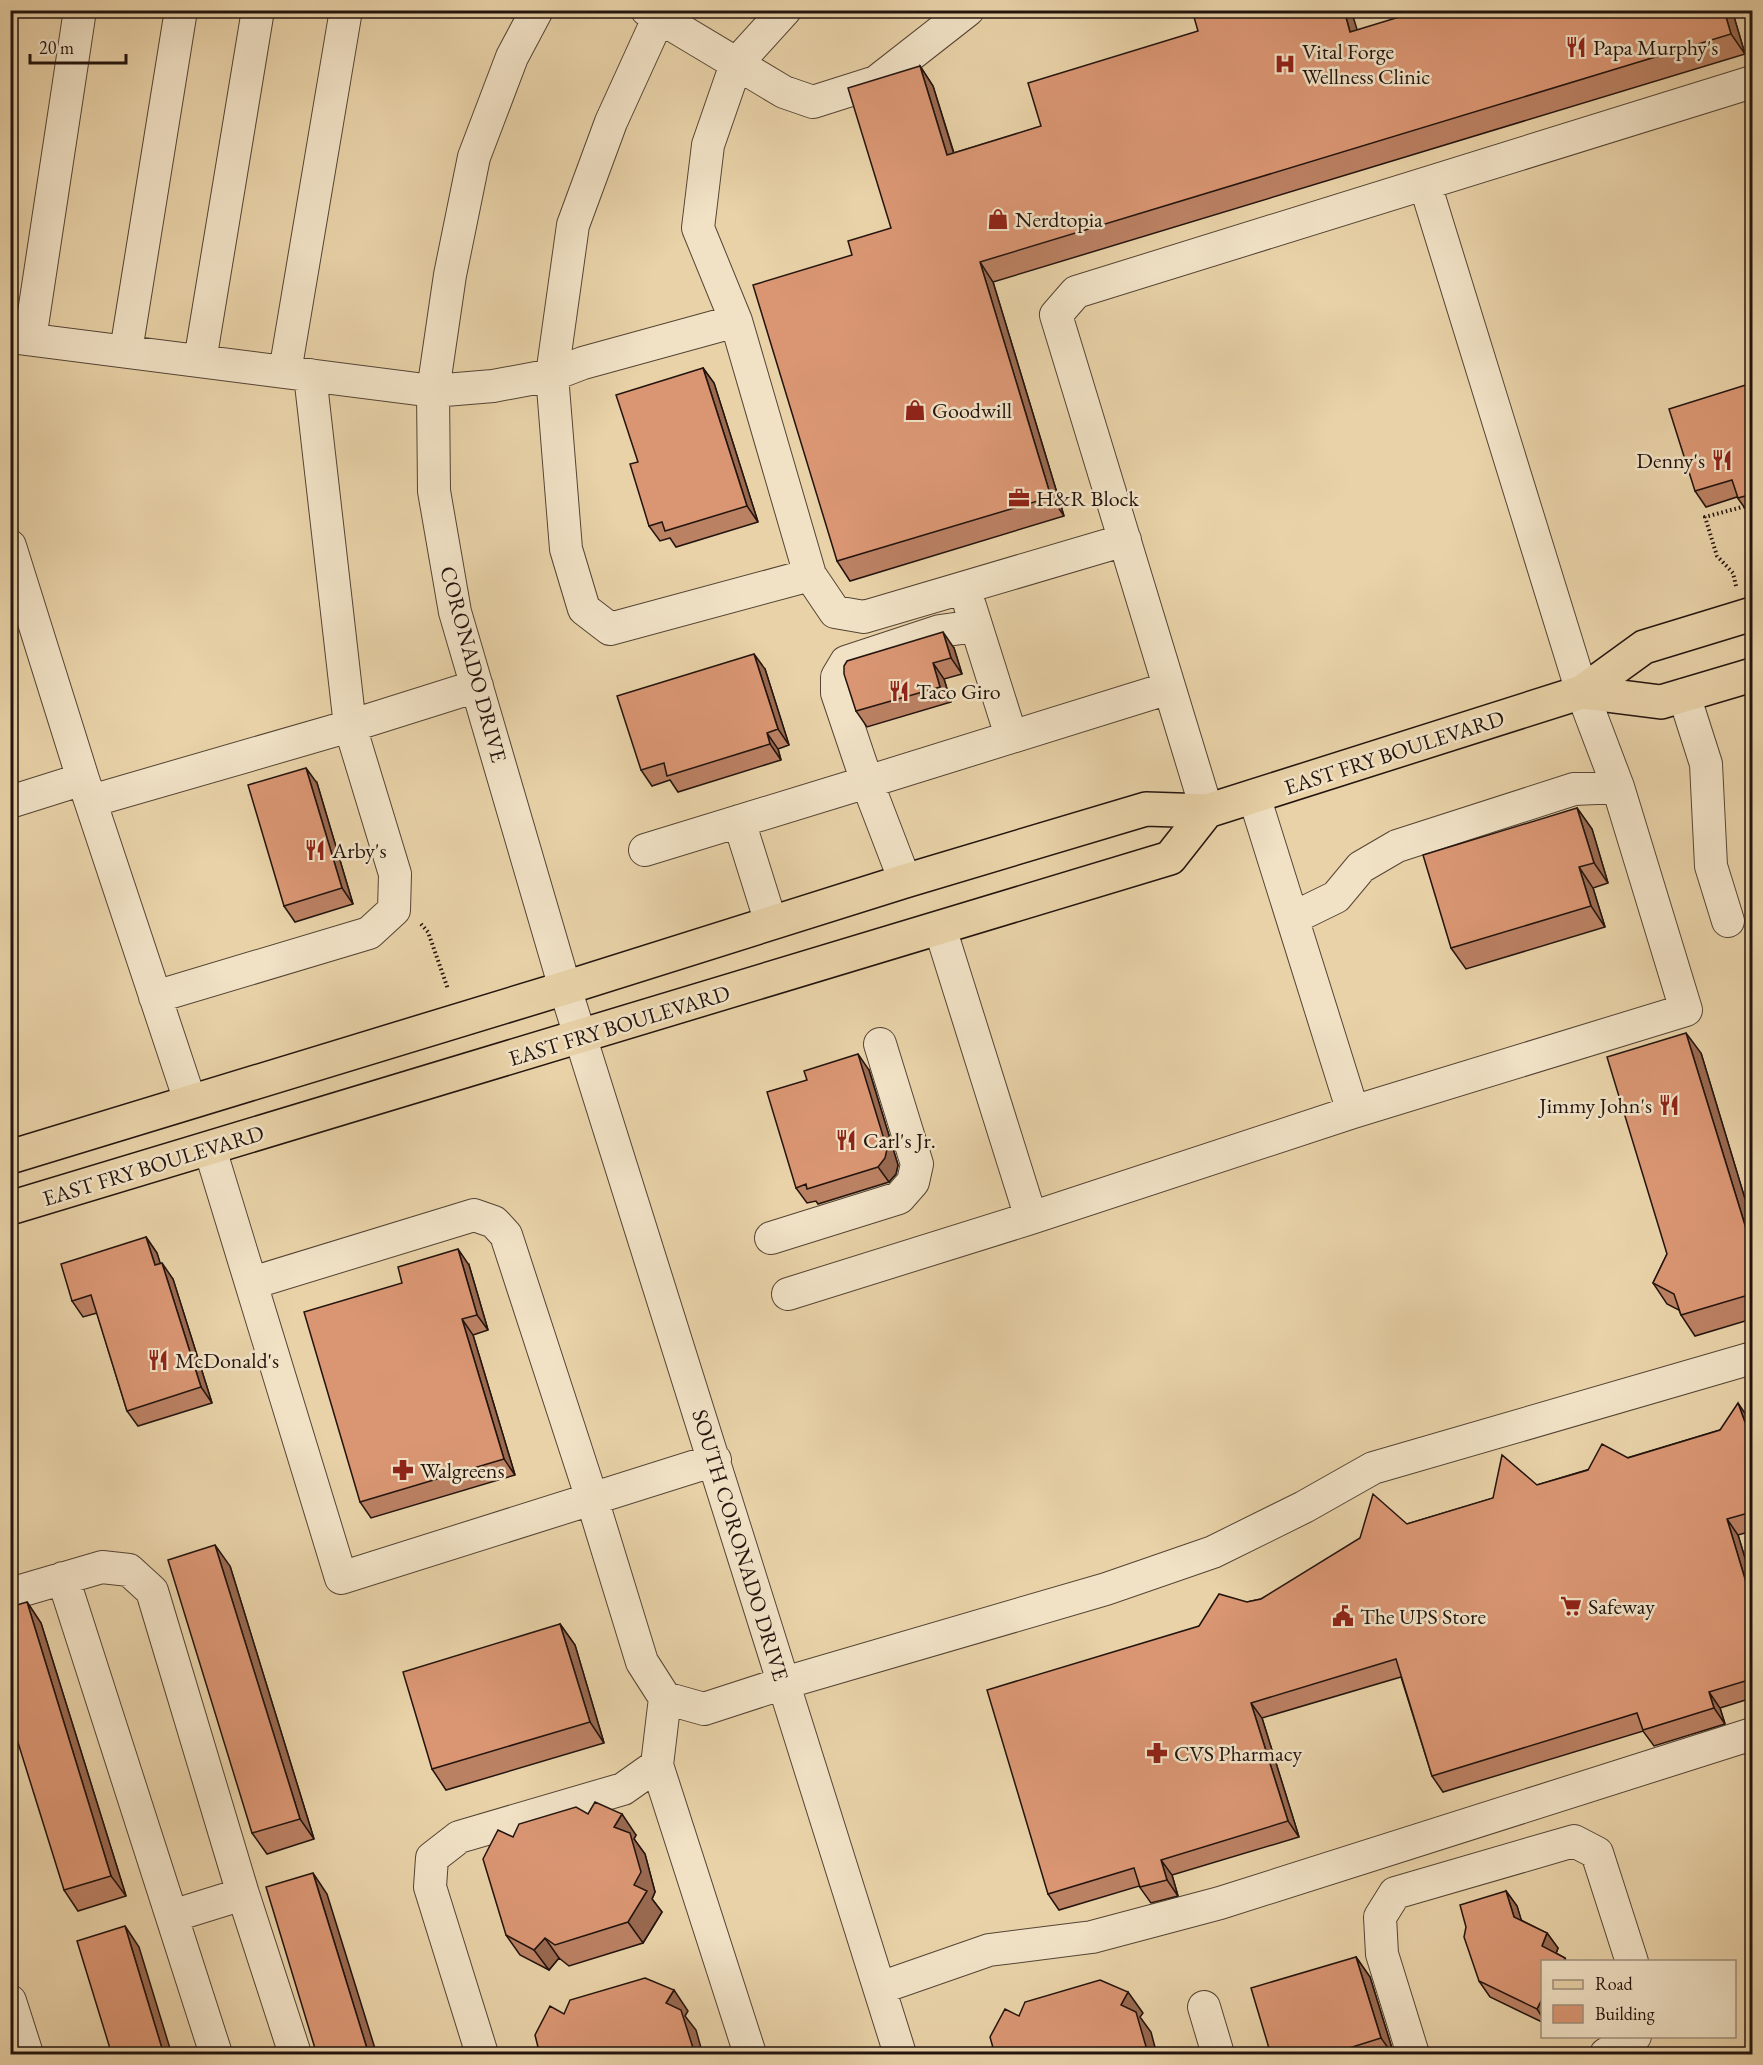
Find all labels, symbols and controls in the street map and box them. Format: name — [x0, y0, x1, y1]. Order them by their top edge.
scale bar — [30, 27, 126, 65]
place label: Papa Murphy's — [1593, 33, 1718, 62]
restaurant icon: Papa Murphy's — [1564, 35, 1588, 59]
text: 20 m — [39, 36, 74, 59]
place label: Vital Forge Wellness Clinic — [1302, 37, 1430, 91]
hospital icon: Vital Forge Wellness Clinic — [1273, 52, 1297, 76]
place label: Nerdtopia — [1015, 205, 1103, 234]
shop icon: Nerdtopia — [986, 207, 1010, 231]
place label: Goodwill — [932, 396, 1012, 425]
shop icon: Goodwill — [903, 398, 927, 422]
place label: Denny's — [1636, 446, 1705, 475]
restaurant icon: Denny's — [1710, 448, 1734, 472]
place label: H&R Block — [1036, 484, 1140, 513]
office icon: H&R Block — [1007, 486, 1031, 510]
street label: CORONADO DRIVE — [433, 563, 514, 766]
place label: Taco Giro — [916, 677, 1001, 706]
restaurant icon: Taco Giro — [887, 679, 911, 703]
street label: EAST FRY BOULEVARD — [1280, 703, 1508, 802]
place label: Arby's — [331, 836, 387, 865]
restaurant icon: Arby's — [303, 838, 327, 862]
street label: EAST FRY BOULEVARD — [505, 978, 733, 1073]
place label: Jimmy John's — [1537, 1091, 1652, 1120]
restaurant icon: Jimmy John's — [1657, 1093, 1681, 1117]
street label: EAST FRY BOULEVARD — [39, 1118, 267, 1213]
place label: Carl's Jr. — [863, 1126, 936, 1155]
restaurant icon: Carl's Jr. — [834, 1128, 858, 1152]
place label: McDonald's — [175, 1346, 279, 1375]
restaurant icon: McDonald's — [146, 1348, 170, 1372]
street label: SOUTH CORONADO DRIVE — [685, 1406, 796, 1684]
place label: Walgreens — [420, 1456, 505, 1485]
pharmacy icon: Walgreens — [391, 1458, 415, 1482]
place label: Safeway — [1588, 1592, 1655, 1621]
supermarket icon: Safeway — [1559, 1594, 1583, 1618]
place label: The UPS Store — [1360, 1602, 1486, 1631]
public building icon: The UPS Store — [1331, 1604, 1355, 1628]
place label: CVS Pharmacy — [1174, 1739, 1302, 1768]
pharmacy icon: CVS Pharmacy — [1145, 1741, 1169, 1765]
legend — [1541, 1960, 1736, 2038]
text: Road — [1595, 1972, 1634, 1995]
text: Building — [1595, 2002, 1655, 2025]

